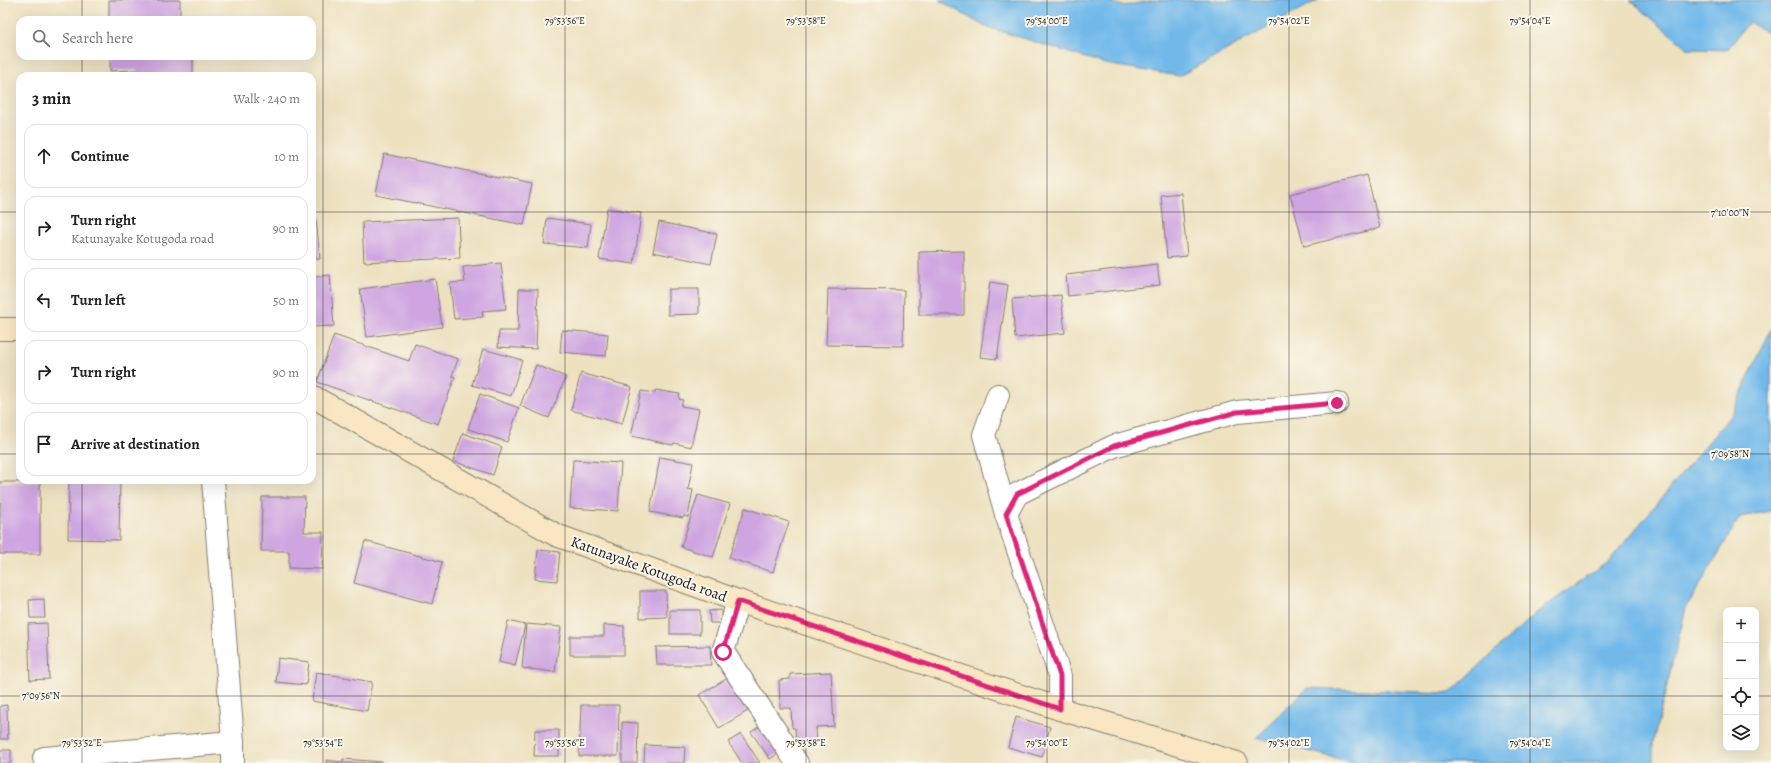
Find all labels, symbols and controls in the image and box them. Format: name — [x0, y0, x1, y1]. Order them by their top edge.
text: 79°53'56"E — [545, 14, 585, 27]
text: 79°53'58"E — [786, 14, 826, 27]
text: 79°54'00"E — [1026, 14, 1068, 27]
text: 79°54'02"E — [1268, 14, 1310, 27]
text: 79°54'04"E — [1509, 14, 1551, 27]
search box — [16, 16, 316, 60]
icon: search — [30, 27, 52, 49]
text: Search here — [62, 28, 133, 48]
text: 3 min — [32, 87, 71, 110]
text: Walk · 240 m — [233, 90, 300, 107]
icon: ahead — [33, 145, 55, 167]
text: Continue — [71, 146, 129, 166]
text: 10 m — [274, 148, 299, 165]
text: 7°10'00"N — [1711, 206, 1749, 219]
text: Turn right — [71, 210, 136, 230]
icon: right — [33, 217, 55, 239]
text: 90 m — [273, 220, 299, 237]
text: Katunayake Kotugoda road — [71, 230, 214, 247]
icon: left — [33, 289, 55, 311]
text: Turn left — [71, 290, 126, 310]
text: 50 m — [273, 292, 299, 309]
icon: right — [33, 361, 55, 383]
text: Turn right — [71, 362, 136, 382]
text: 90 m — [273, 364, 299, 381]
route end — [1328, 394, 1346, 412]
icon: arrive — [33, 433, 55, 455]
text: Arrive at destination — [71, 434, 200, 454]
text: 7°09'58"N — [1711, 447, 1749, 460]
street label: Katunayake Kotugoda road — [568, 531, 731, 607]
map controls — [1723, 607, 1759, 751]
button: + — [1723, 607, 1759, 643]
route start — [714, 643, 732, 661]
button: − — [1723, 643, 1759, 679]
button: locate — [1723, 679, 1759, 715]
text: 7°09'56"N — [22, 689, 60, 702]
button: layers — [1723, 715, 1759, 751]
text: 79°53'52"E — [62, 736, 102, 749]
text: 79°53'54"E — [303, 736, 343, 749]
text: 79°53'56"E — [545, 736, 585, 749]
text: 79°53'58"E — [786, 736, 826, 749]
text: 79°54'00"E — [1026, 736, 1068, 749]
text: 79°54'02"E — [1268, 736, 1310, 749]
text: 79°54'04"E — [1509, 736, 1551, 749]

